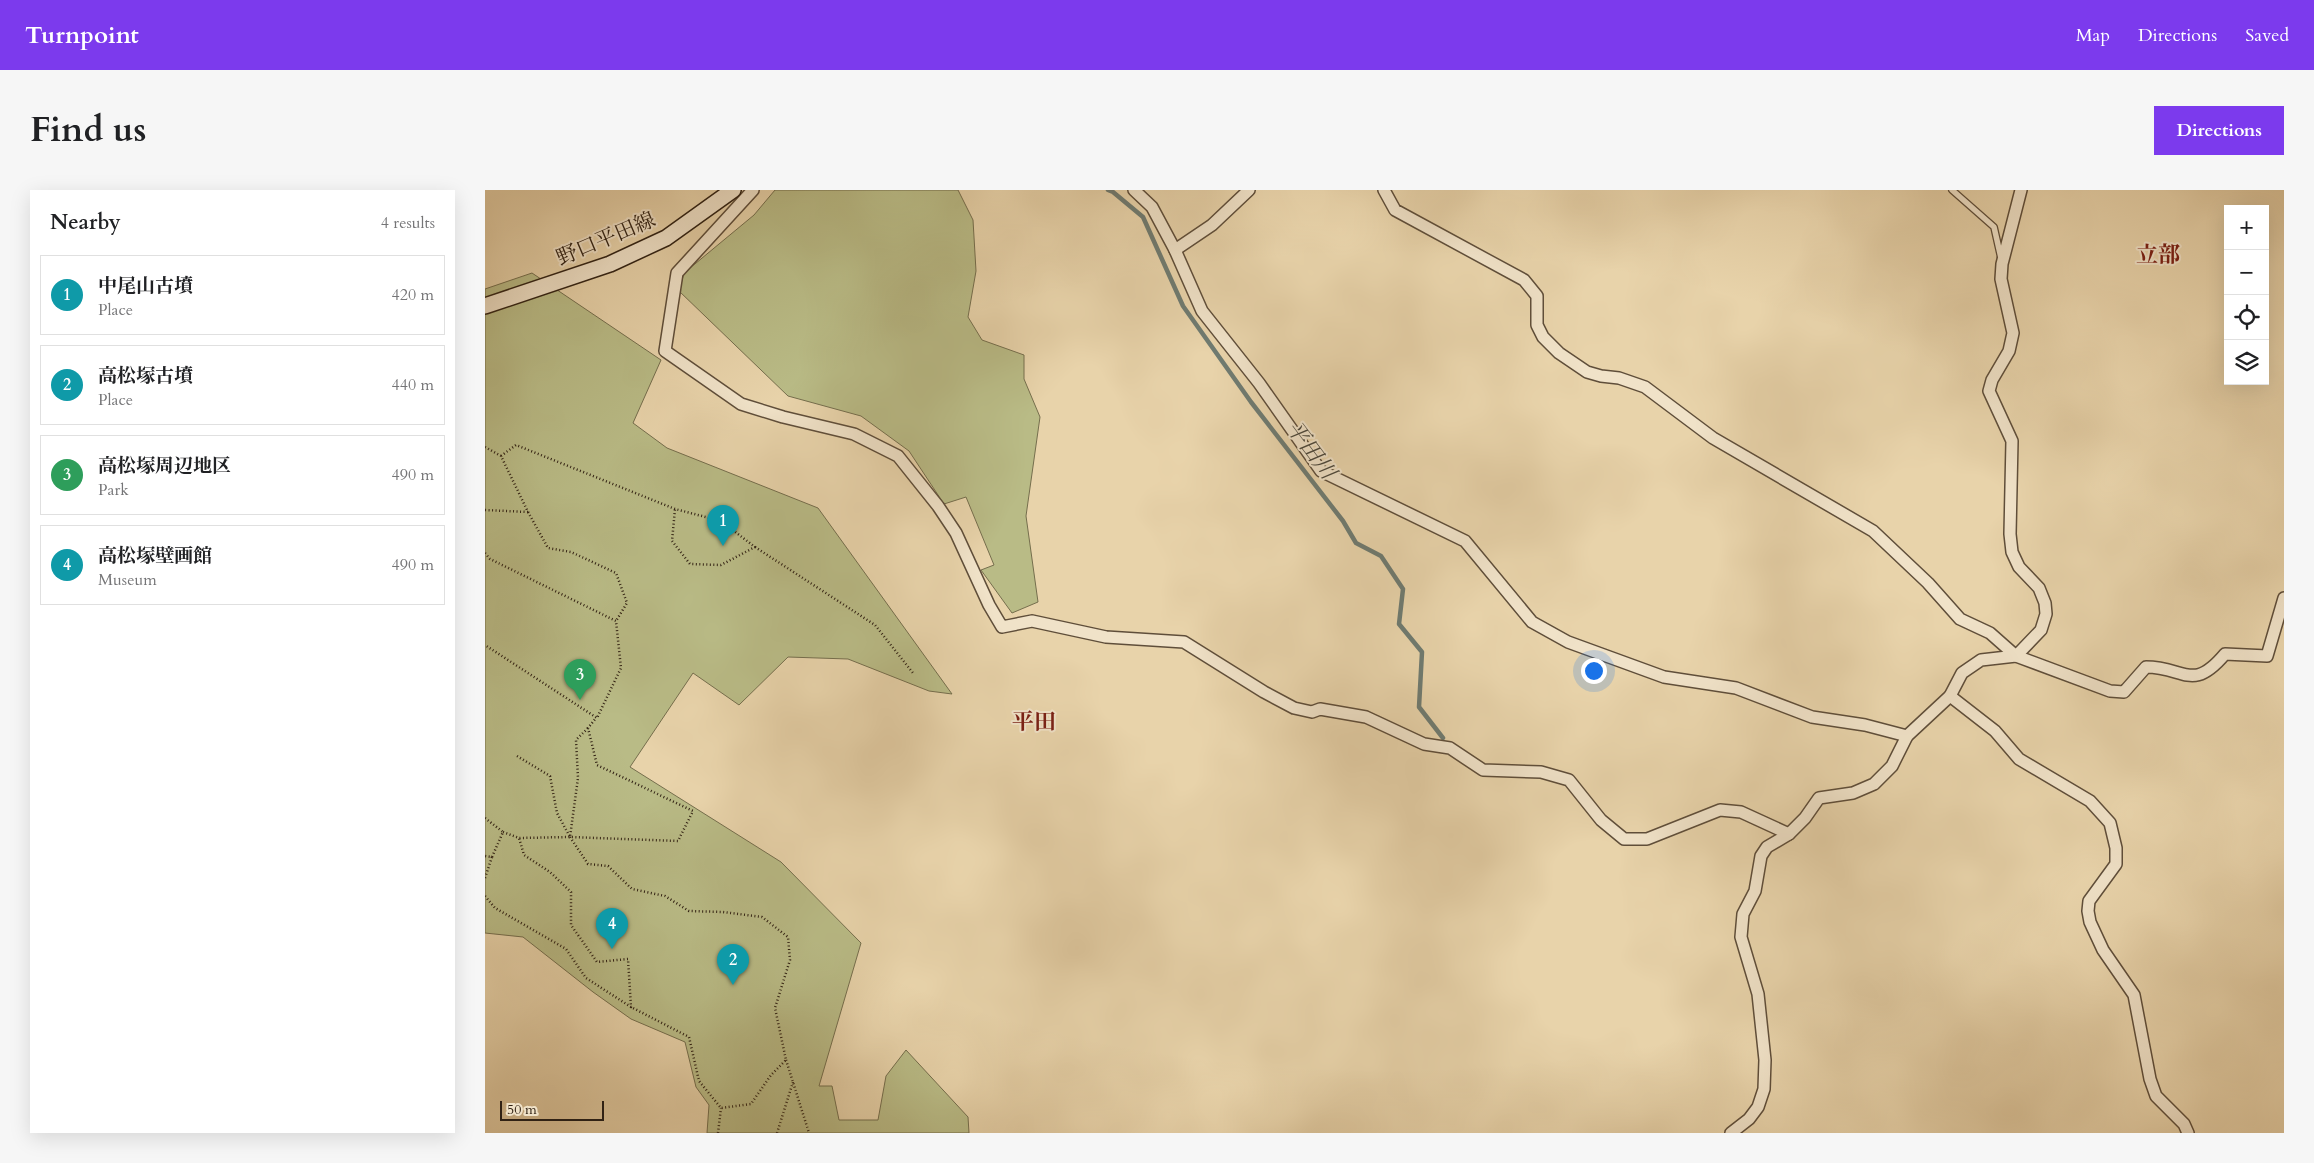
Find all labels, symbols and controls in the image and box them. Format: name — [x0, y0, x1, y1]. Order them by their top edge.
text: Turnpoint — [25, 19, 139, 52]
text: Map — [2076, 23, 2110, 48]
text: Directions — [2138, 23, 2217, 48]
text: Saved — [2245, 23, 2289, 48]
text: Find us — [30, 106, 146, 154]
button: Directions — [2154, 106, 2284, 155]
street label: 野口平田線 — [552, 205, 660, 273]
map controls — [2224, 205, 2269, 385]
button: + — [2224, 205, 2269, 250]
text: Nearby — [50, 208, 121, 237]
text: 4 results — [381, 212, 435, 234]
district label: 立部 — [2136, 240, 2180, 270]
button: − — [2224, 250, 2269, 295]
text: 中尾山古墳 — [98, 273, 193, 299]
text: 1 — [63, 284, 71, 306]
text: 420 m — [392, 284, 434, 306]
button: locate — [2224, 295, 2269, 340]
text: Place — [98, 299, 133, 321]
button: layers — [2224, 340, 2269, 385]
text: 高松塚古墳 — [98, 363, 193, 389]
text: 2 — [63, 374, 71, 396]
text: 440 m — [392, 374, 434, 396]
text: Place — [98, 389, 133, 411]
water label: 平田川 — [1279, 415, 1344, 487]
text: 高松塚周辺地区 — [98, 453, 231, 479]
text: 3 — [63, 464, 71, 486]
text: 490 m — [392, 464, 434, 486]
text: Park — [98, 479, 129, 501]
pin: 1 — [707, 505, 739, 546]
text: 高松塚壁画館 — [98, 543, 212, 569]
text: 4 — [63, 554, 71, 576]
text: 490 m — [392, 554, 434, 576]
text: Museum — [98, 569, 157, 591]
your location — [1581, 658, 1607, 684]
pin: 3 — [564, 659, 596, 700]
district label: 平田 — [1012, 707, 1056, 737]
pin: 4 — [596, 908, 628, 949]
pin: 2 — [717, 944, 749, 985]
scale bar — [500, 1098, 604, 1121]
text: 50 m — [507, 1100, 537, 1119]

